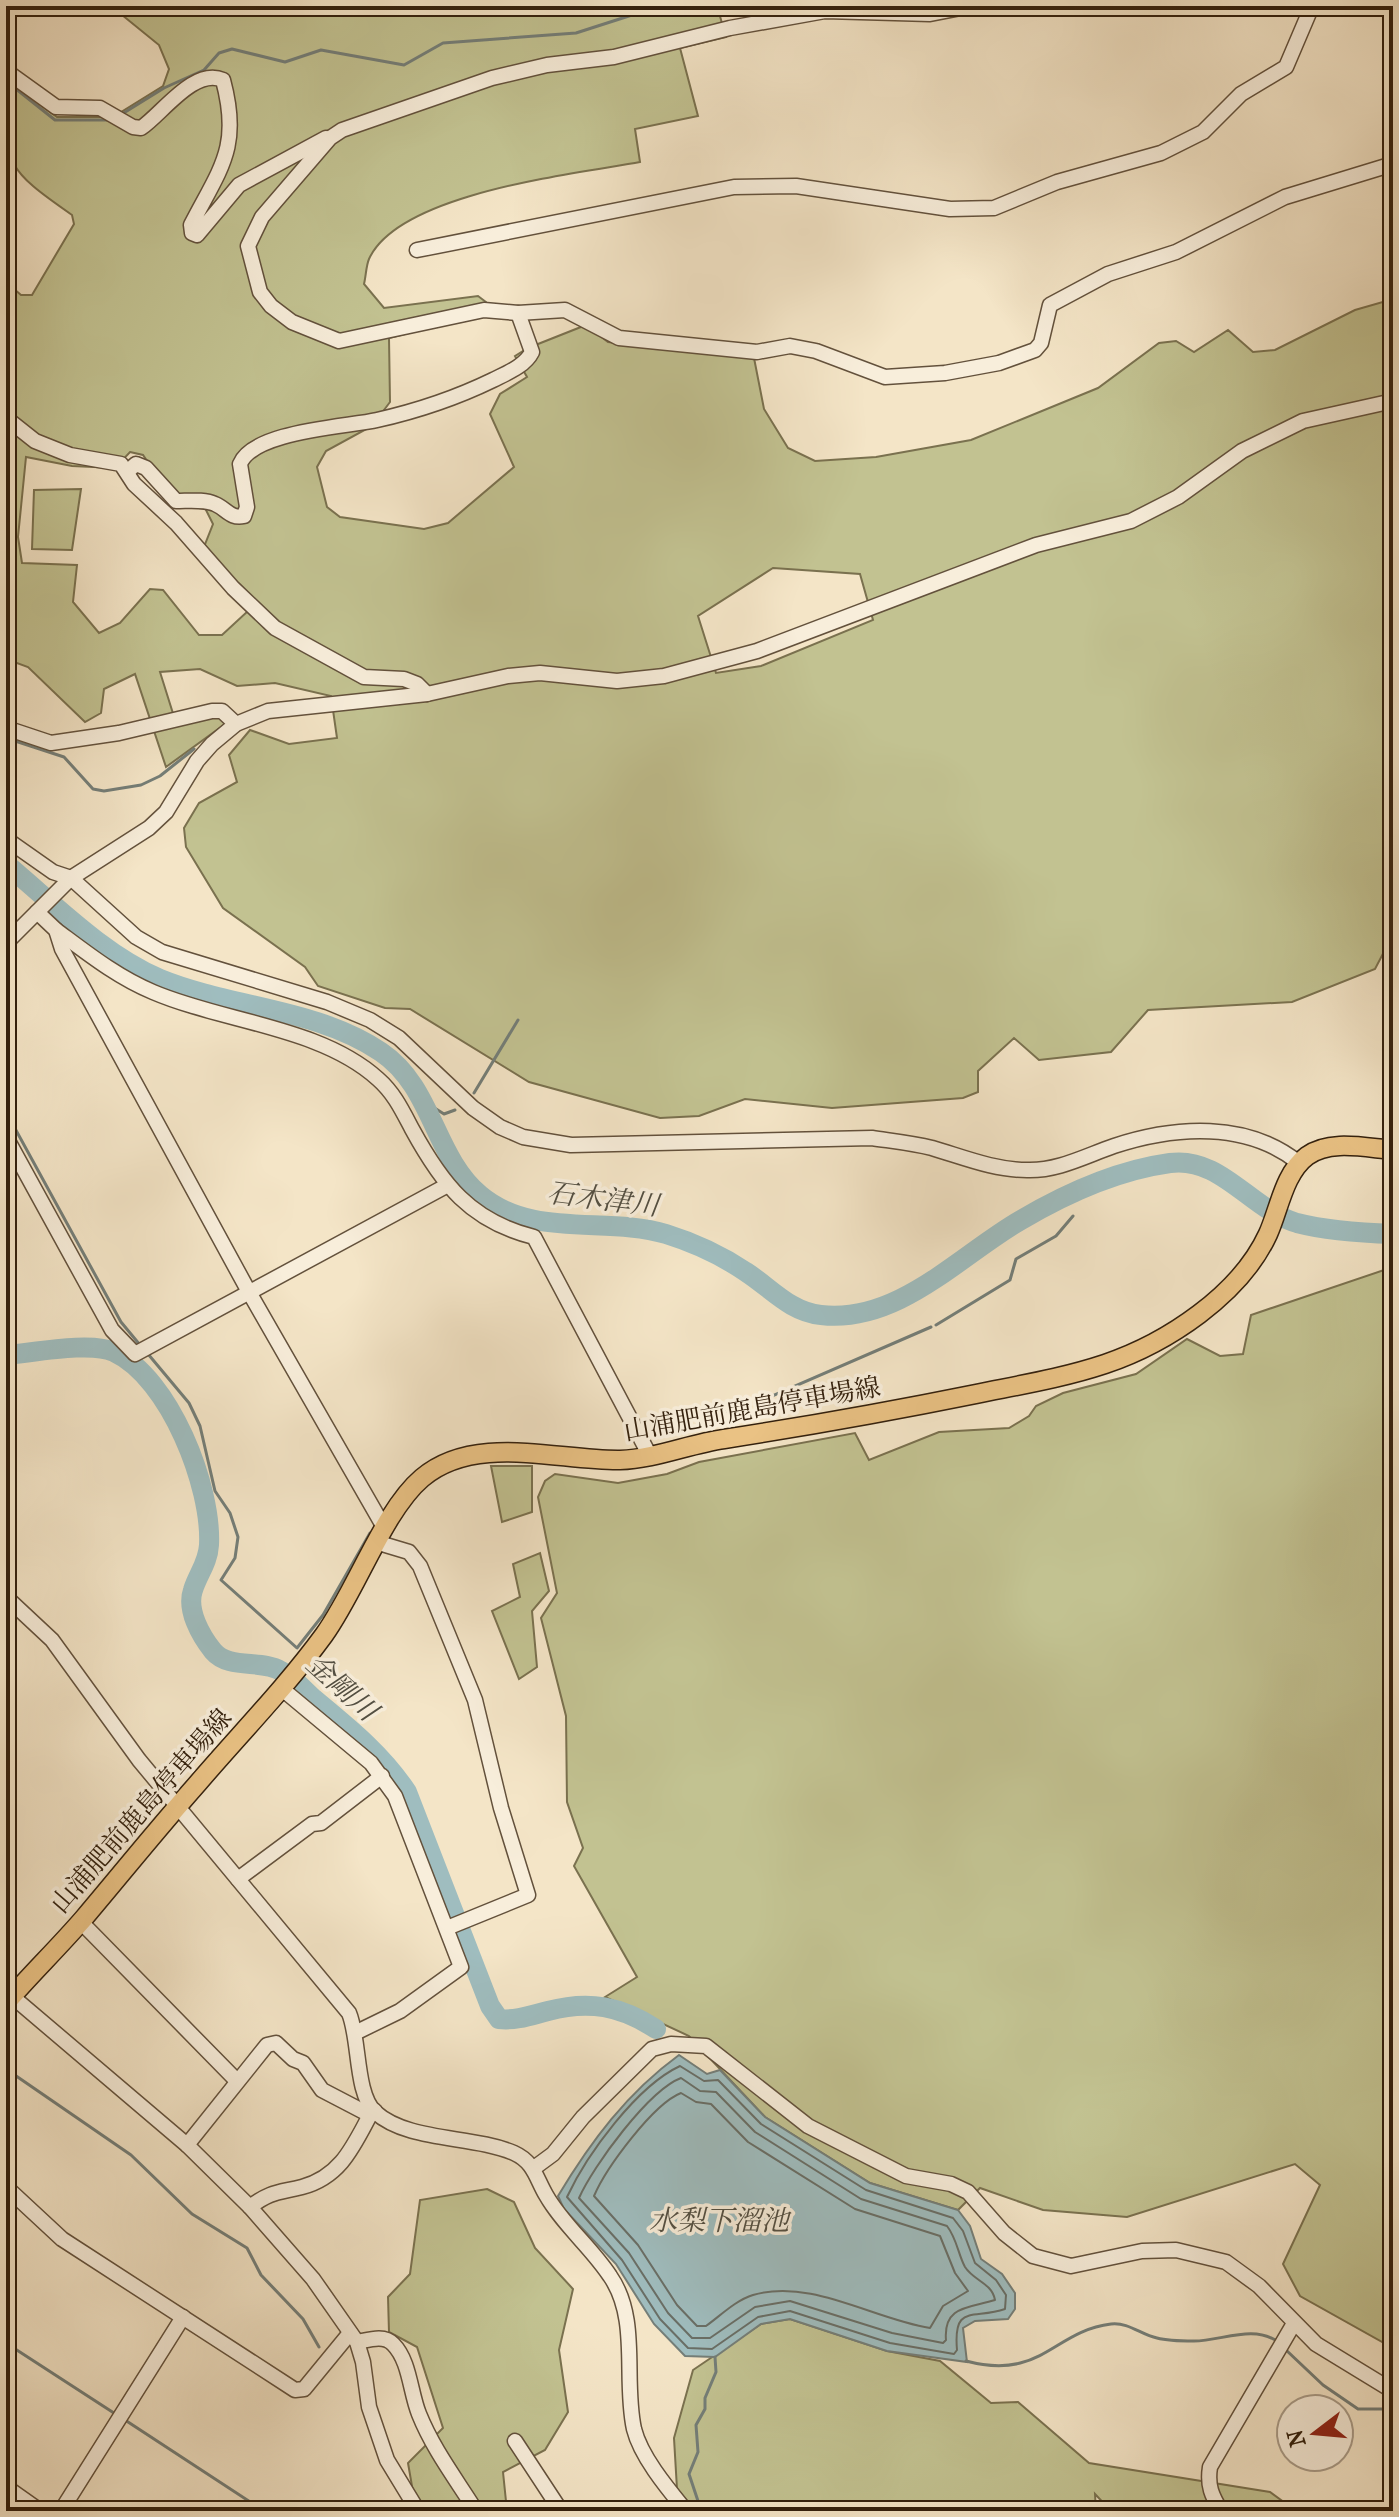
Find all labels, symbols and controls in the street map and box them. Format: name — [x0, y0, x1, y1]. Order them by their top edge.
water label: 石木津川 — [545, 1176, 664, 1223]
street label: 山浦肥前鹿島停車場線 — [621, 1371, 883, 1447]
water label: 金剛川 — [300, 1647, 386, 1729]
street label: 山浦肥前鹿島停車場線 — [44, 1703, 238, 1919]
water label: 水梨下溜池 — [649, 2204, 792, 2237]
north arrow — [1275, 2393, 1355, 2473]
text: N — [1282, 2426, 1312, 2450]

